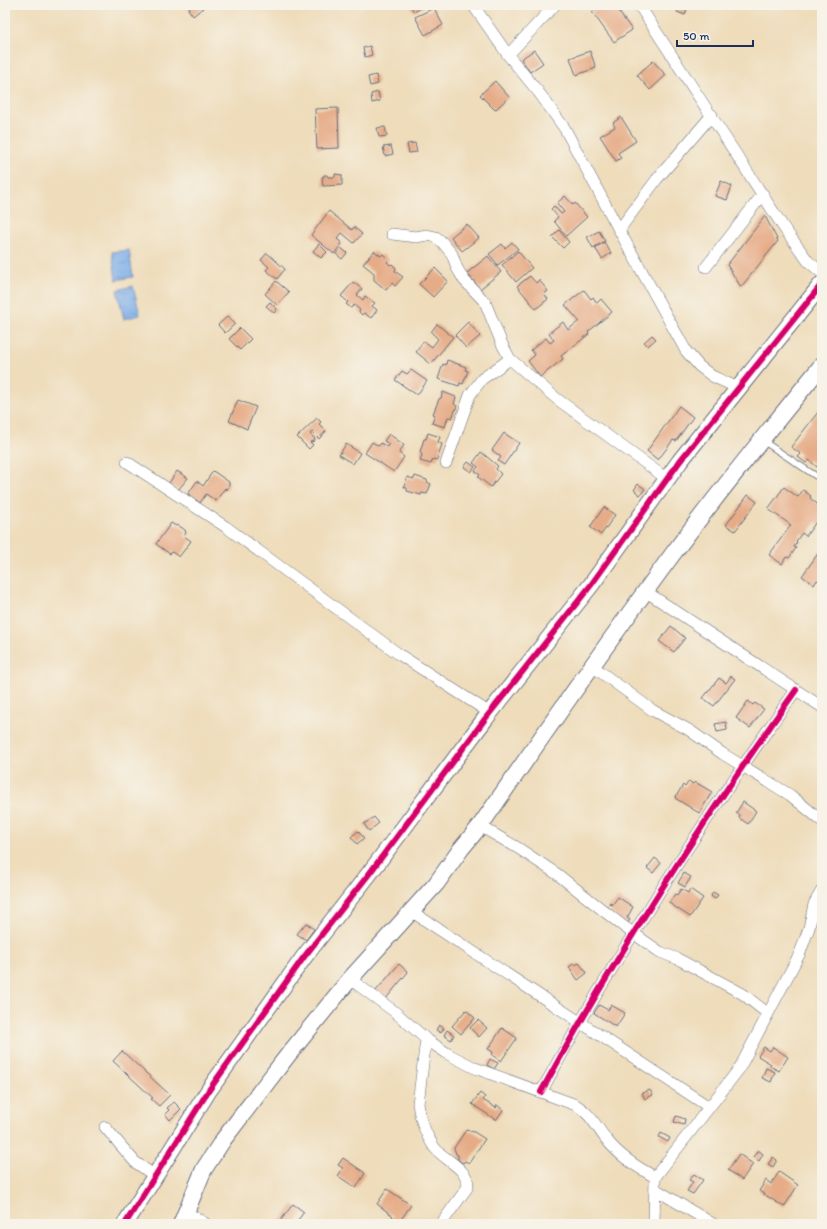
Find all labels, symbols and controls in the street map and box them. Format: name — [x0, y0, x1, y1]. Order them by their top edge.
scale bar — [677, 22, 753, 48]
text: 50 m — [683, 29, 709, 43]

